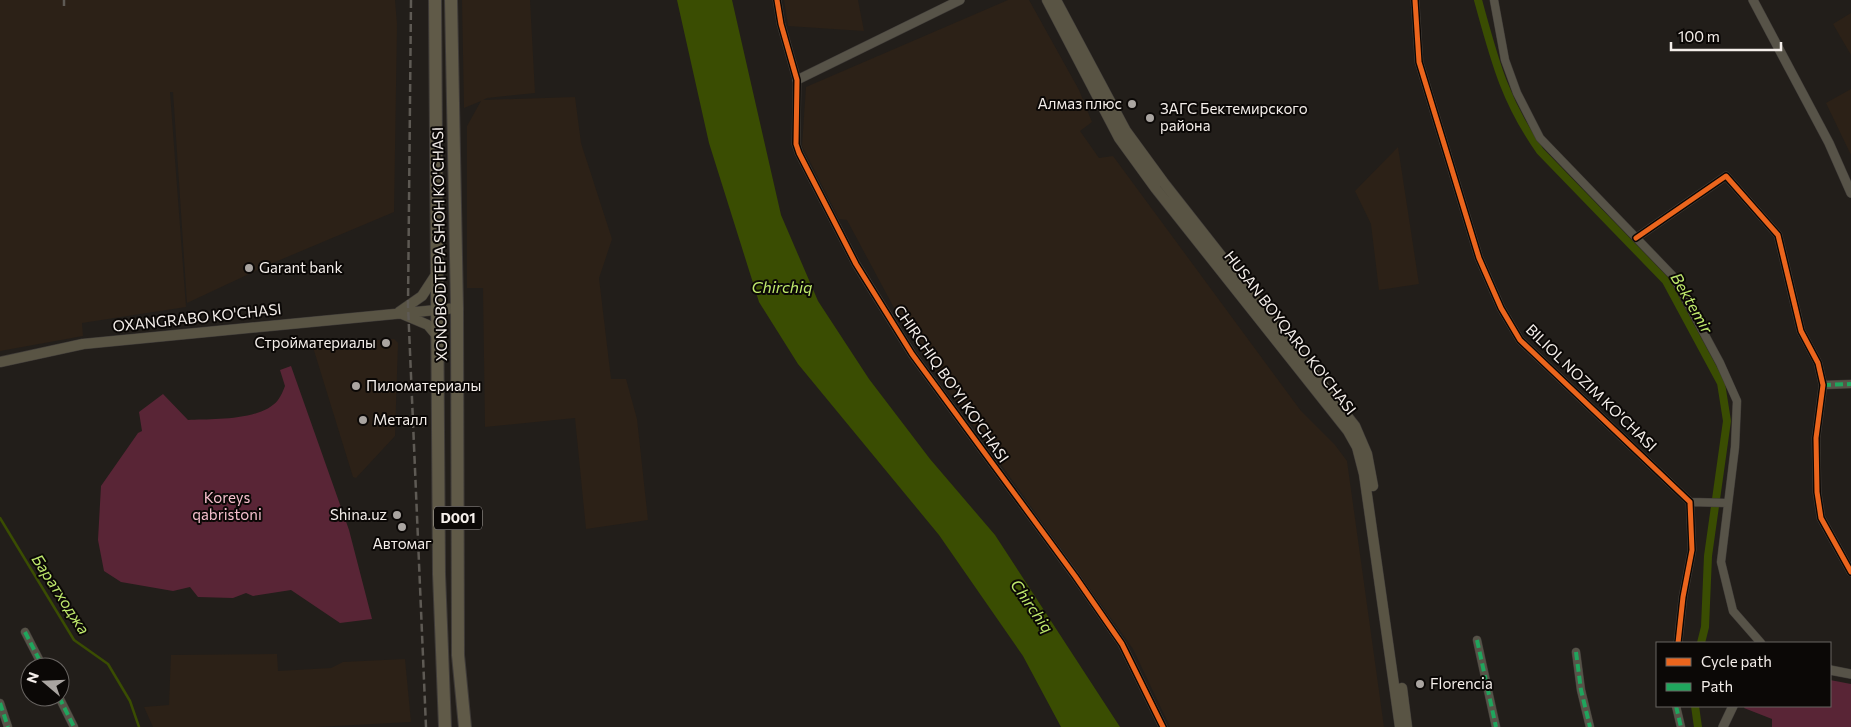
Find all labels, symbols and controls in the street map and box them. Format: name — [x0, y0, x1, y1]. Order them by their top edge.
scale bar — [1671, 20, 1781, 52]
text: 100 m — [1678, 27, 1720, 45]
place label: Алмаз плюс — [1037, 94, 1122, 112]
marker: Алмаз плюс — [1126, 98, 1138, 110]
place label: ЗАГС Бектемирского района — [1160, 99, 1308, 134]
marker: ЗАГС Бектемирского района — [1144, 112, 1156, 124]
street label: XONOBODTEPA SHOH KO'CHASI — [428, 127, 450, 361]
street label: HUSAN BOYQARO KO'CHASI — [1221, 247, 1360, 418]
place label: Garant bank — [259, 258, 343, 276]
marker: Garant bank — [243, 262, 255, 274]
water label: Bektemir — [1668, 269, 1718, 337]
water label: Chirchiq — [752, 277, 812, 296]
street label: OXANGRABO KO'CHASI — [112, 299, 282, 335]
street label: CHIRCHIQ BO'YI KO'CHASI — [891, 301, 1013, 466]
street label: BILIOL NOZIM KO'CHASI — [1523, 320, 1661, 454]
place label: Стройматериалы — [255, 333, 376, 351]
marker: Стройматериалы — [380, 337, 392, 349]
place label: Пиломатериалы — [366, 376, 481, 394]
marker: Пиломатериалы — [350, 380, 362, 392]
place label: Металл — [373, 410, 427, 428]
marker: Металл — [357, 414, 369, 426]
park label: Koreys qabristoni — [192, 488, 262, 523]
place label: Shina.uz — [330, 505, 387, 523]
road number: D001 — [434, 506, 482, 530]
marker: Shina.uz — [391, 509, 403, 521]
marker: Автомаг — [396, 521, 408, 533]
place label: Автомаг — [372, 534, 432, 552]
water label: Баратходжа — [29, 550, 94, 637]
water label: Chirchiq — [1007, 575, 1058, 636]
legend — [1656, 642, 1831, 707]
text: Cycle path — [1701, 652, 1772, 670]
north arrow — [20, 657, 70, 707]
text: N — [22, 670, 42, 685]
place label: Florencia — [1430, 674, 1493, 692]
text: Path — [1701, 677, 1733, 695]
marker: Florencia — [1414, 678, 1426, 690]

